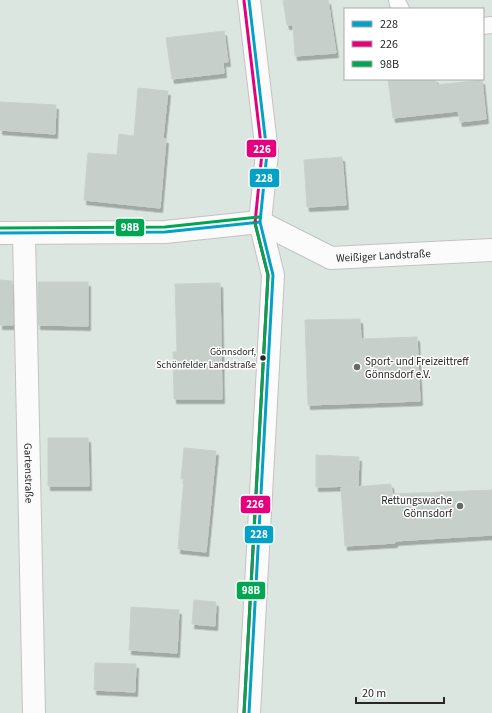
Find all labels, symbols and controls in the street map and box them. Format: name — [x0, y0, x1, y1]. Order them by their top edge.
legend — [344, 8, 484, 80]
text: 228 — [380, 16, 398, 33]
text: 226 — [380, 36, 398, 53]
text: 98B — [380, 56, 399, 73]
line badge: 226 — [246, 139, 277, 158]
text: 226 — [253, 142, 271, 157]
line badge: 228 — [249, 168, 280, 188]
text: 228 — [255, 171, 273, 186]
line badge: 98B — [115, 218, 145, 237]
text: 98B — [121, 220, 139, 235]
street label: Weißiger Landstraße — [336, 246, 432, 265]
place label: Gönnsdorf, Schönfelder Landstraße — [156, 345, 256, 372]
marker: Gönnsdorf, Schönfelder Landstraße — [258, 353, 268, 363]
place label: Sport- und Freizeittreff Gönnsdorf e.V. — [365, 354, 469, 382]
marker: Sport- und Freizeittreff Gönnsdorf e.V. — [352, 362, 362, 372]
street label: Gartenstraße — [21, 443, 37, 504]
place label: Rettungswache Gönnsdorf — [381, 493, 453, 521]
line badge: 226 — [240, 495, 271, 514]
text: 226 — [246, 497, 264, 512]
marker: Rettungswache Gönnsdorf — [455, 501, 465, 511]
line badge: 228 — [244, 525, 274, 544]
text: 228 — [250, 527, 268, 542]
line badge: 98B — [236, 581, 266, 600]
text: 98B — [242, 583, 260, 598]
scale bar — [356, 679, 444, 705]
text: 20 m — [362, 685, 386, 702]

